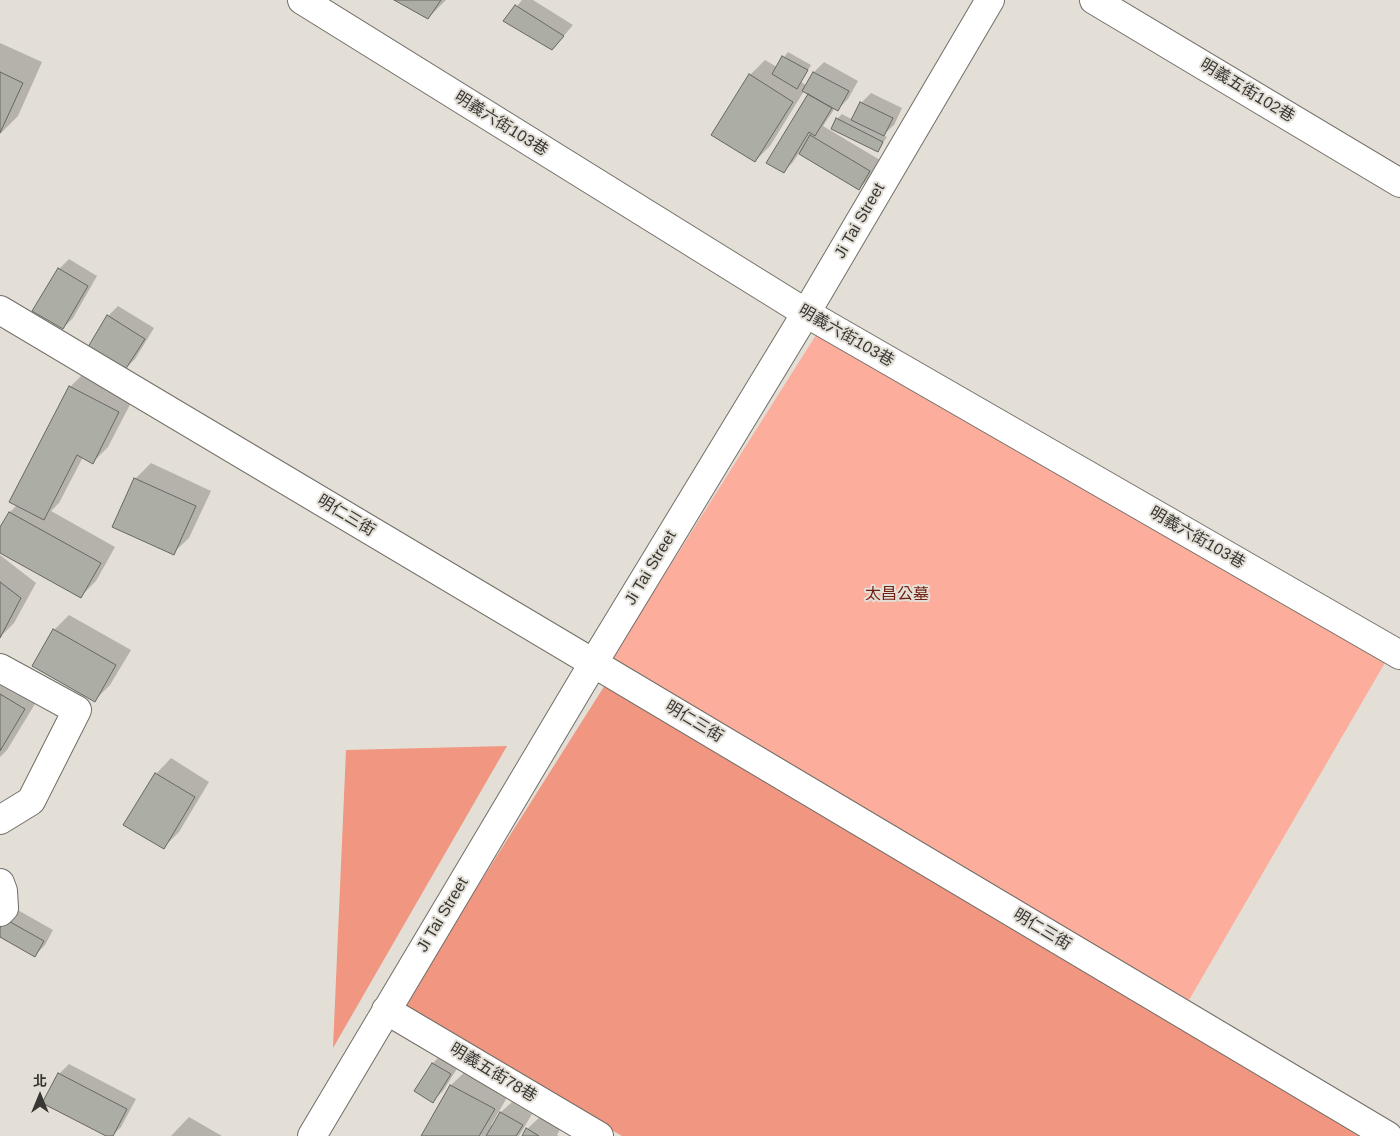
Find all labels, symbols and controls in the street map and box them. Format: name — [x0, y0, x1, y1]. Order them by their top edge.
street label: 明義五街102巷 — [1196, 55, 1298, 127]
street label: 明義六街103巷 — [451, 88, 551, 160]
street label: Ji Tai Street — [831, 180, 889, 262]
street label: 明義六街103巷 — [795, 301, 897, 371]
street label: 明仁三街 — [314, 491, 378, 541]
street label: 明義六街103巷 — [1146, 503, 1248, 573]
street label: Ji Tai Street — [621, 527, 681, 609]
park label: 太昌公墓 — [865, 585, 929, 605]
street label: 明仁三街 — [662, 697, 726, 747]
street label: Ji Tai Street — [413, 874, 473, 956]
street label: 明仁三街 — [1010, 905, 1074, 955]
street label: 明義五街78巷 — [446, 1040, 540, 1106]
north arrow — [15, 1071, 65, 1121]
text: 北 — [33, 1073, 47, 1089]

